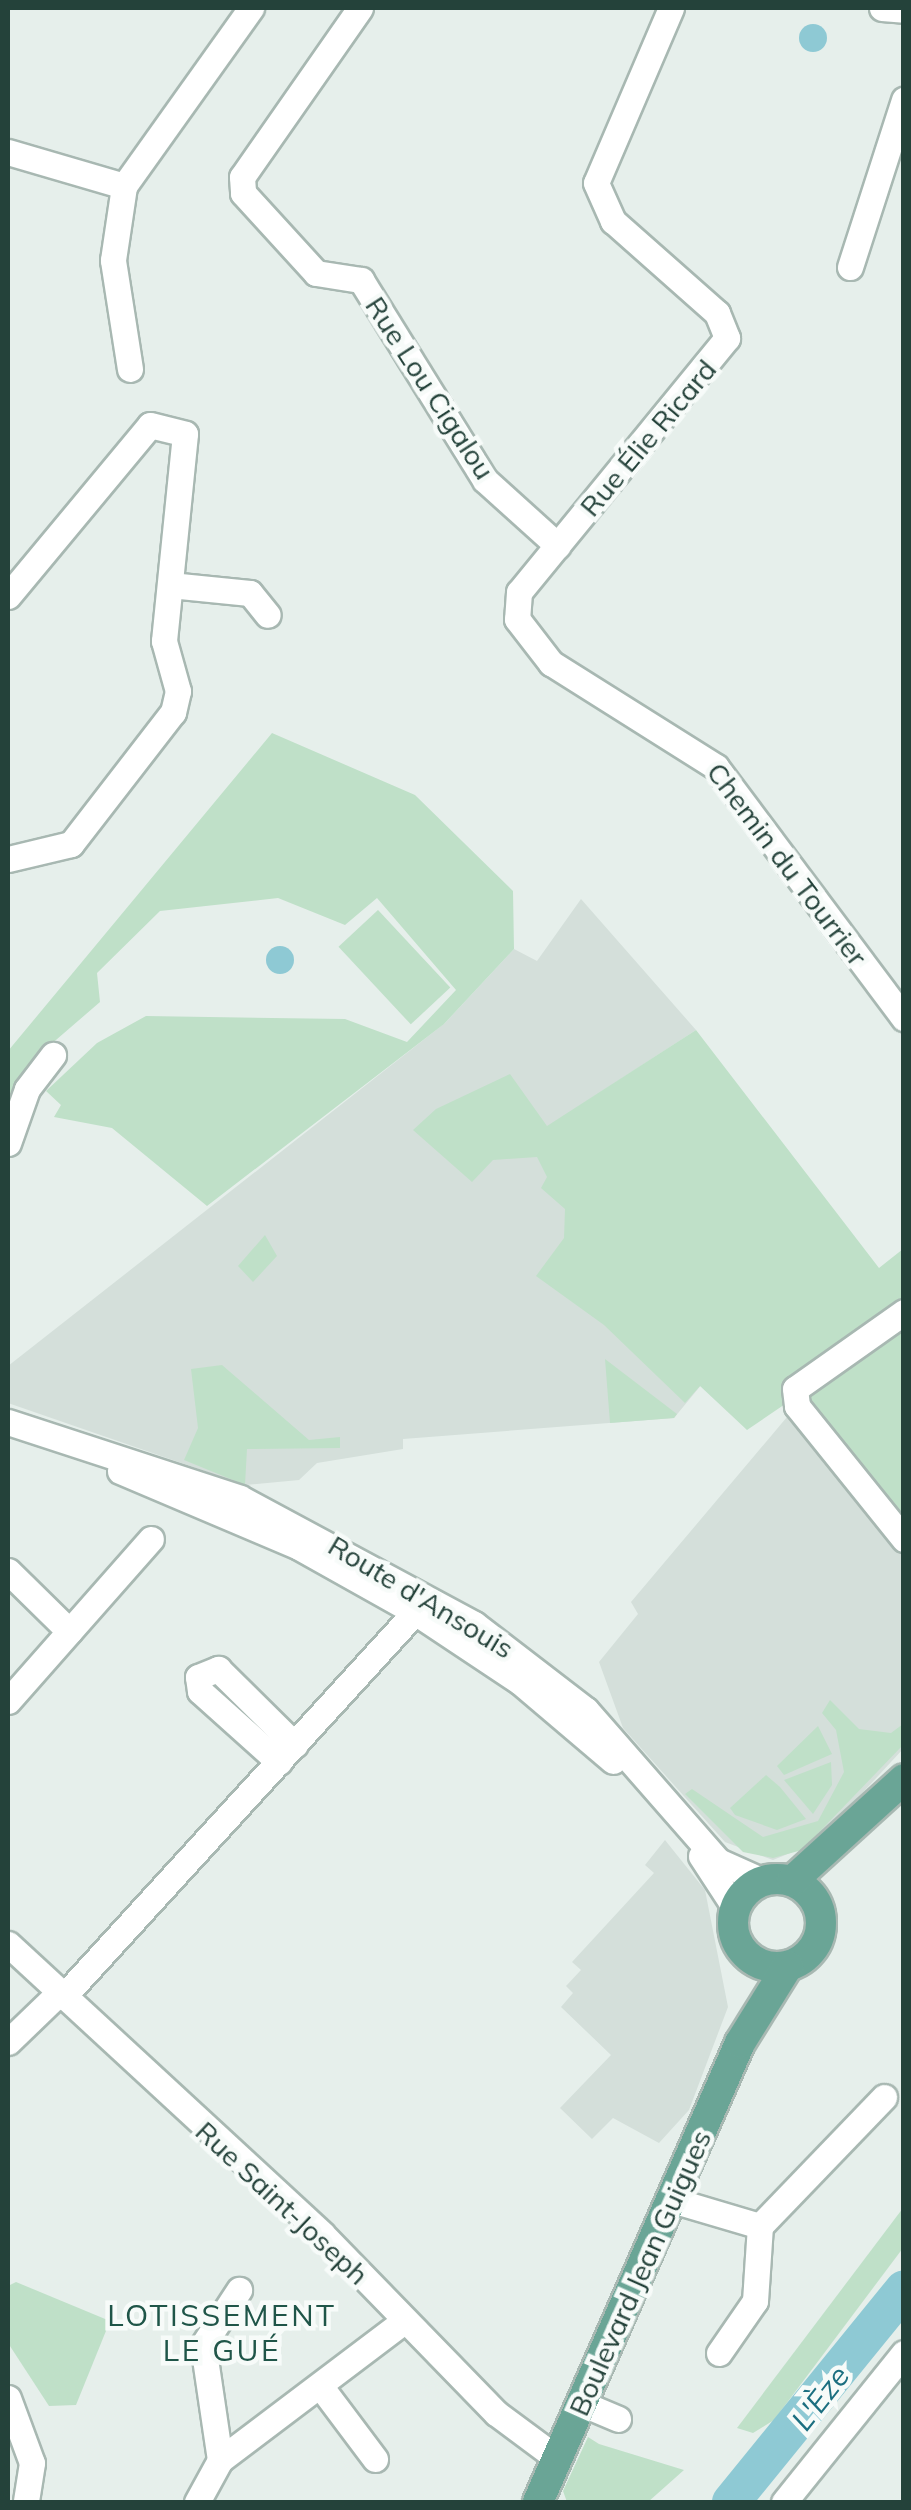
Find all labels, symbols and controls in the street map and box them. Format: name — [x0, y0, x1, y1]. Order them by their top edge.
street label: Rue Lou Cigalou — [358, 290, 502, 486]
street label: Rue Élie Ricard — [573, 353, 723, 523]
street label: Chemin du Tourrier — [700, 756, 874, 972]
street label: Route d'Ansouis — [322, 1529, 520, 1665]
street label: Rue Saint-Joseph — [189, 2114, 375, 2292]
street label: Boulevard Jean Guigues — [562, 2125, 718, 2421]
district label: LOTISSEMENT LE GUÉ — [107, 2297, 337, 2368]
water label: L'Èze — [784, 2358, 856, 2438]

